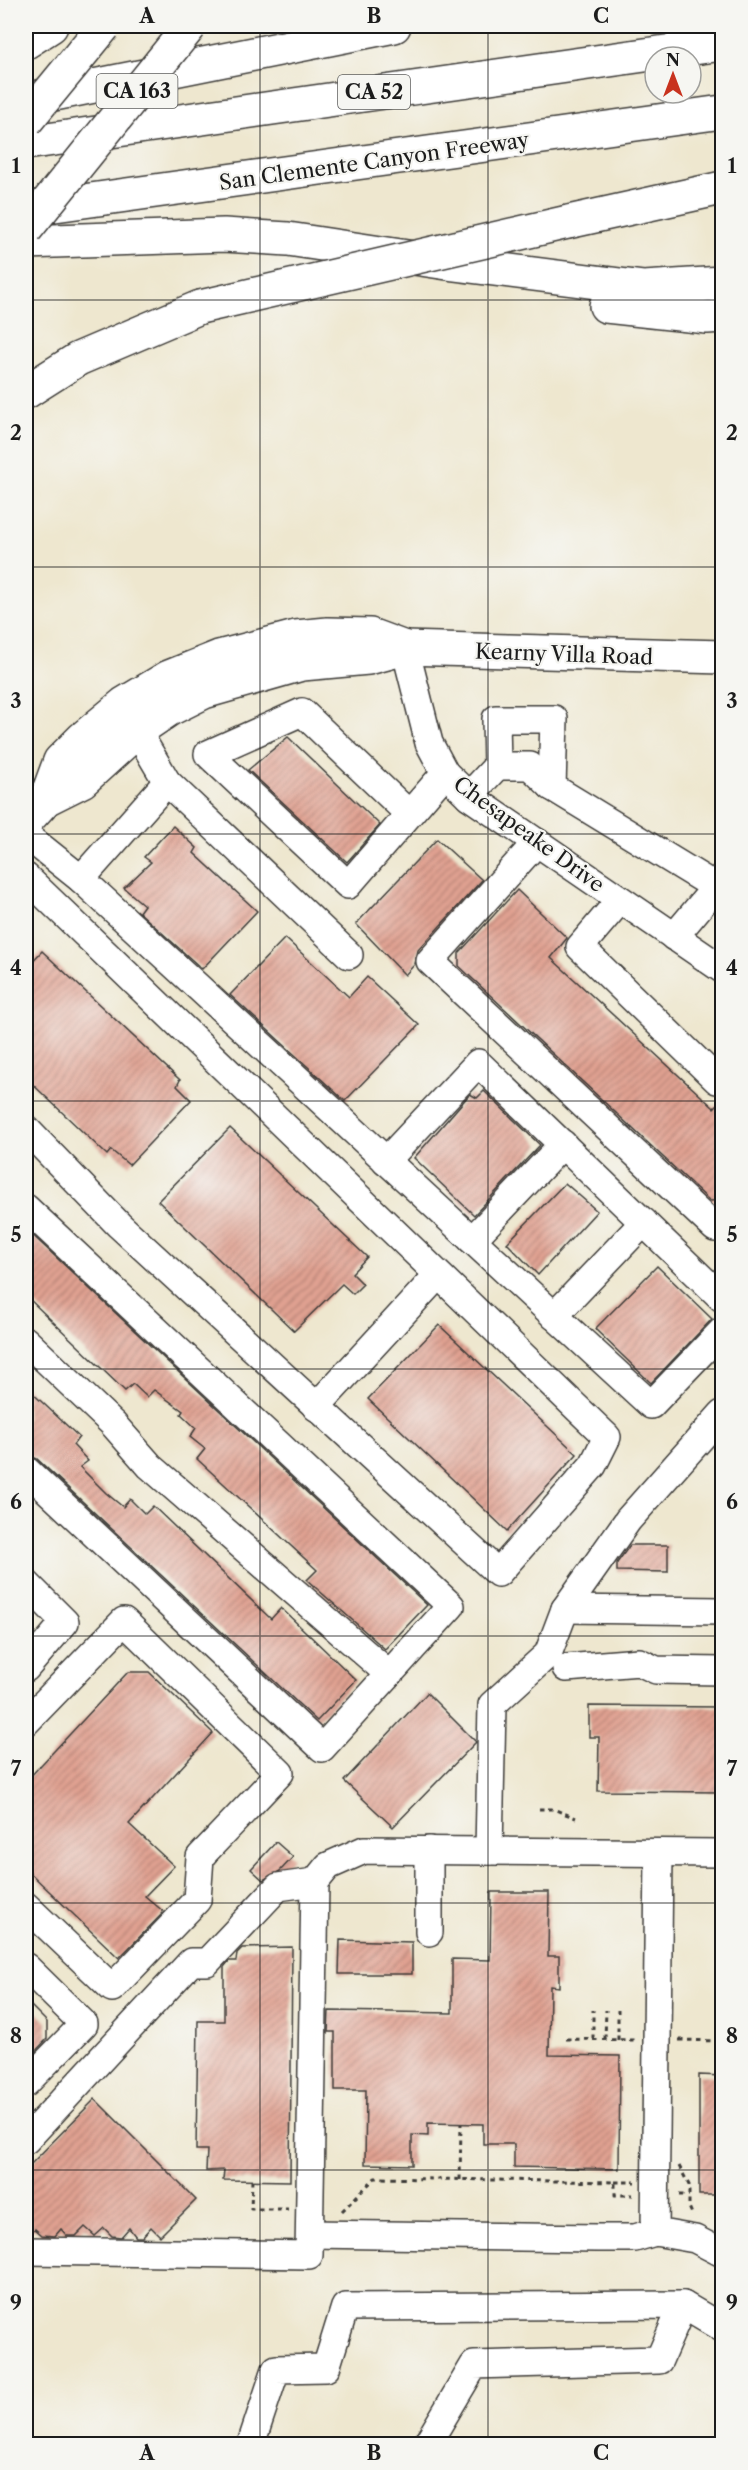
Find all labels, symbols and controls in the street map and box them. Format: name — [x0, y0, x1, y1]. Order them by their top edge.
text: A — [138, 4, 155, 28]
text: B — [367, 4, 382, 28]
text: C — [593, 4, 609, 28]
north arrow — [643, 45, 703, 105]
text: N — [666, 50, 680, 70]
road number: CA 163 — [96, 74, 178, 108]
road number: CA 52 — [338, 75, 410, 109]
street label: San Clemente Canyon Freeway — [217, 127, 531, 195]
text: 1 — [12, 154, 21, 178]
text: 1 — [728, 154, 737, 178]
text: 2 — [10, 421, 22, 445]
text: 2 — [726, 421, 738, 445]
street label: Kearny Villa Road — [474, 638, 654, 670]
text: 3 — [10, 689, 22, 713]
text: 3 — [726, 689, 738, 713]
street label: Chesapeake Drive — [449, 771, 609, 897]
text: 4 — [10, 956, 22, 980]
text: 4 — [726, 956, 738, 980]
text: 5 — [10, 1223, 22, 1247]
text: 5 — [726, 1223, 738, 1247]
text: 6 — [10, 1490, 22, 1514]
text: 6 — [726, 1490, 738, 1514]
text: 7 — [11, 1757, 22, 1781]
text: 7 — [727, 1757, 738, 1781]
text: 8 — [10, 2024, 22, 2048]
text: 8 — [726, 2024, 738, 2048]
text: 9 — [10, 2291, 22, 2315]
text: 9 — [726, 2291, 738, 2315]
text: A — [138, 2441, 155, 2465]
text: B — [367, 2441, 382, 2465]
text: C — [593, 2441, 609, 2465]

